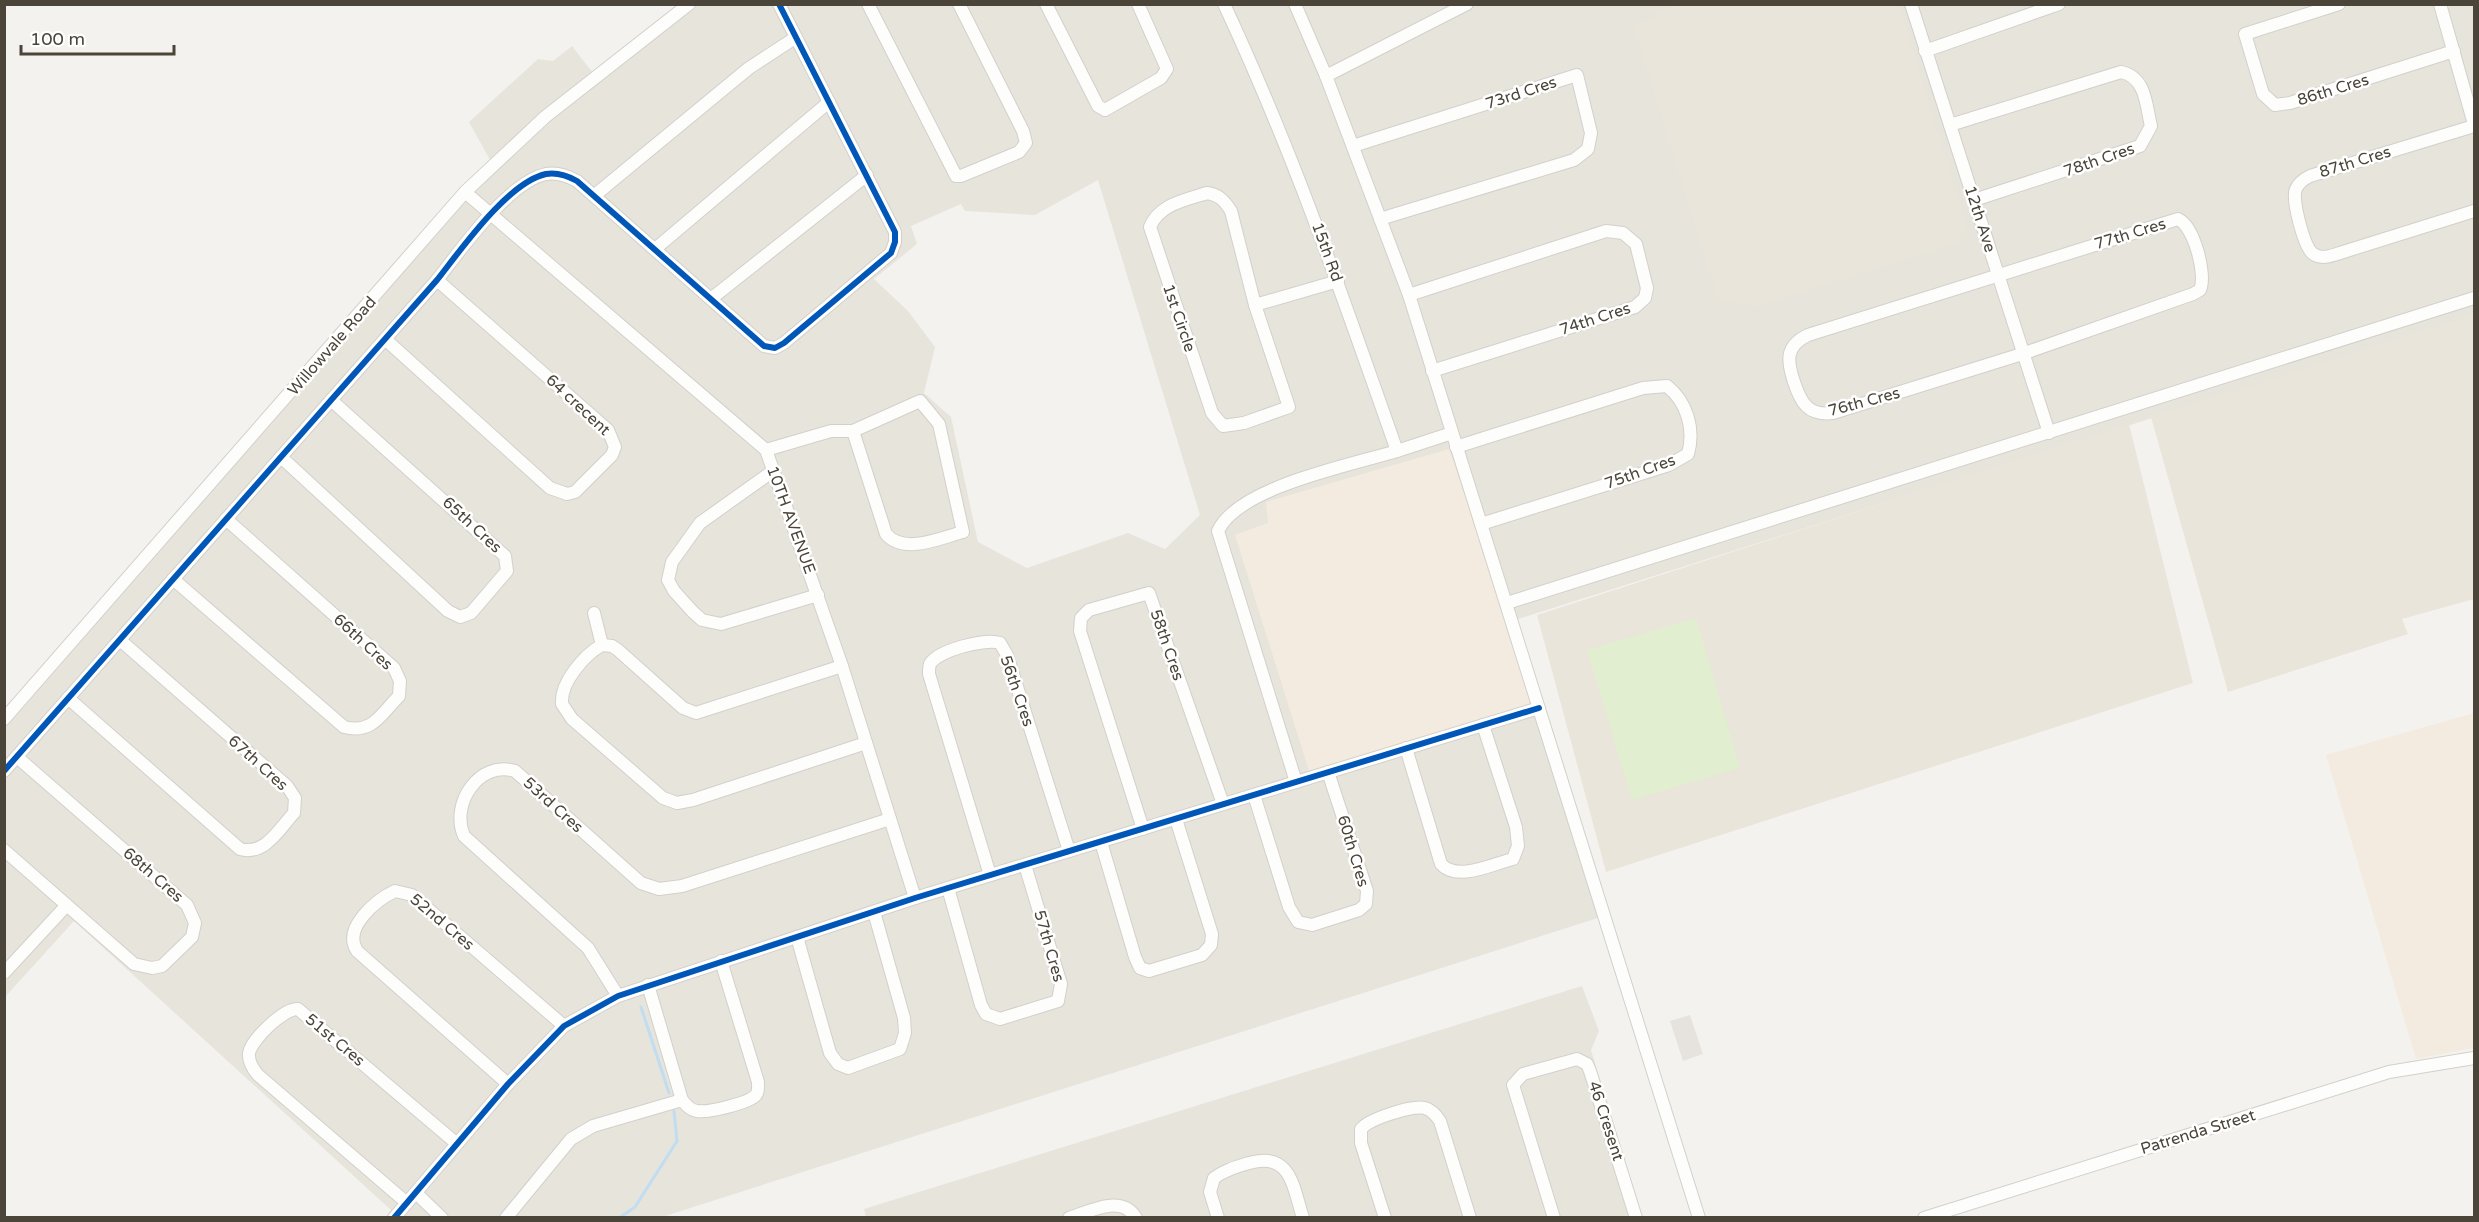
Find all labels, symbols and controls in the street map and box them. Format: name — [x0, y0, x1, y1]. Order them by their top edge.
scale bar — [21, 18, 174, 56]
text: 100 m — [30, 28, 85, 50]
street label: 86th Cres — [2295, 70, 2371, 110]
street label: 73rd Cres — [1483, 72, 1559, 114]
street label: 78th Cres — [2061, 139, 2137, 181]
street label: 87th Cres — [2317, 142, 2393, 182]
street label: 12th Ave — [1960, 183, 2000, 255]
street label: 77th Cres — [2092, 214, 2168, 254]
street label: 15th Rd — [1307, 220, 1347, 284]
street label: 1st Circle — [1158, 281, 1200, 355]
street label: Willowvale Road — [283, 292, 381, 400]
street label: 74th Cres — [1557, 298, 1633, 340]
street label: 64 crecent — [542, 370, 614, 440]
street label: 76th Cres — [1826, 383, 1902, 421]
street label: 75th Cres — [1602, 450, 1678, 494]
street label: 10TH AVENUE — [762, 463, 820, 577]
street label: 65th Cres — [438, 493, 506, 557]
street label: 58th Cres — [1146, 607, 1188, 683]
street label: 66th Cres — [329, 610, 397, 674]
street label: 56th Cres — [996, 653, 1038, 729]
street label: 67th Cres — [224, 731, 292, 795]
street label: 53rd Cres — [519, 773, 587, 837]
street label: 60th Cres — [1333, 813, 1373, 889]
street label: 68th Cres — [119, 843, 187, 907]
street label: 52nd Cres — [406, 889, 478, 955]
street label: 57th Cres — [1029, 908, 1069, 984]
street label: 51st Cres — [301, 1009, 369, 1071]
street label: 46 Cresent — [1584, 1079, 1628, 1163]
street label: Patrenda Street — [2138, 1105, 2258, 1159]

